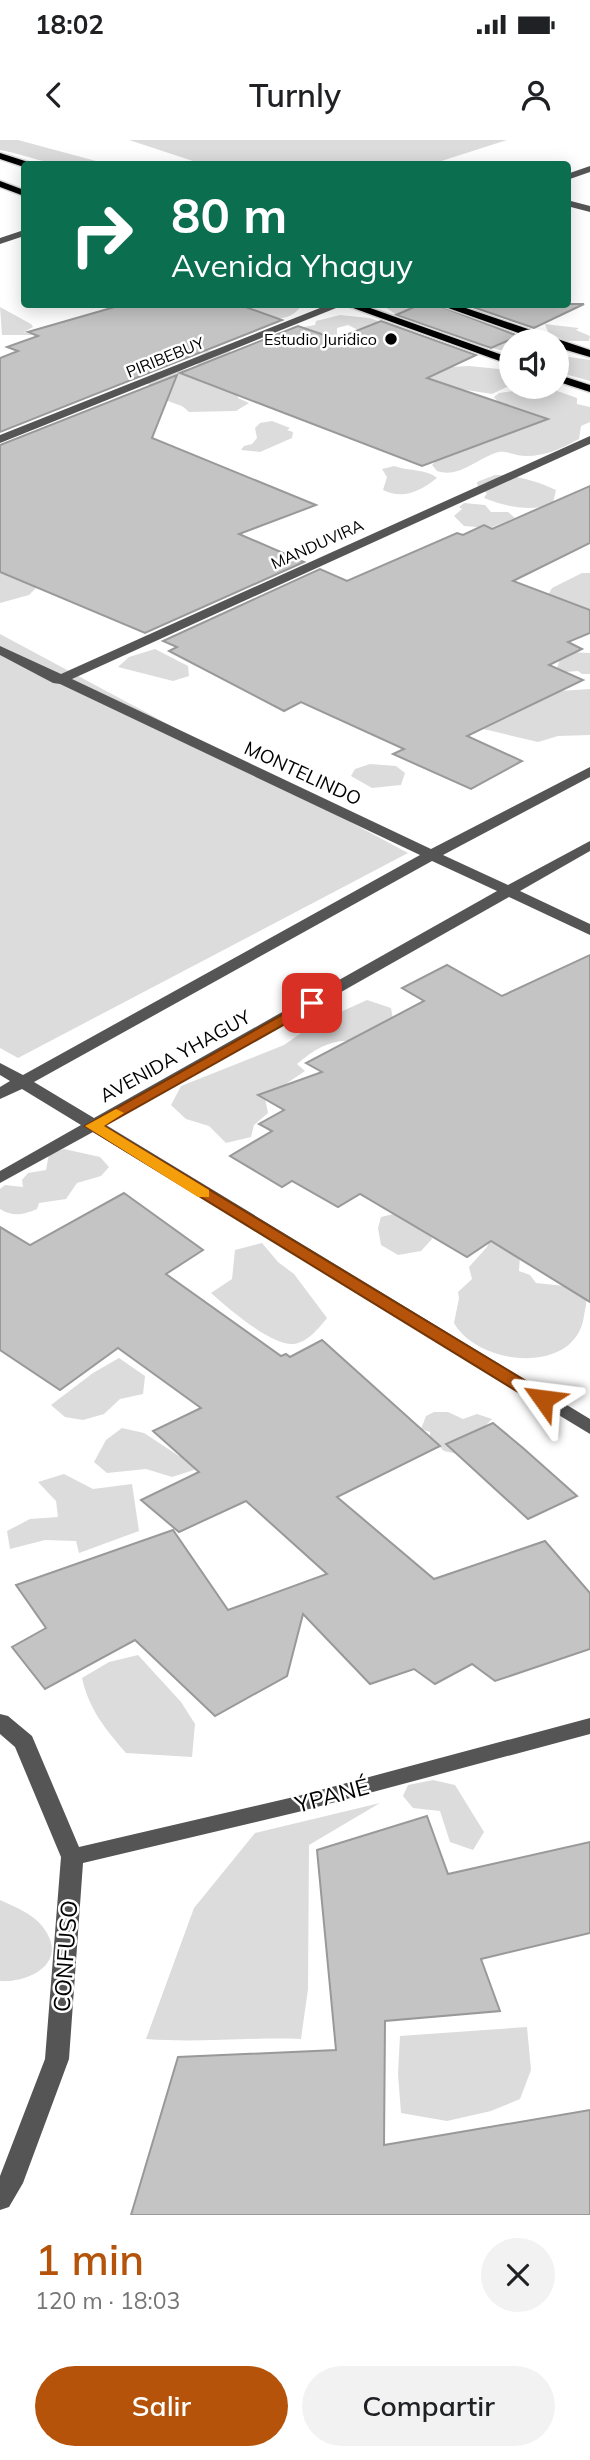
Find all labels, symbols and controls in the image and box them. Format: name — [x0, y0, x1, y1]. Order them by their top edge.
text: 18:02 — [35, 8, 104, 41]
text: Turnly — [249, 75, 341, 115]
icon: back — [35, 76, 73, 114]
icon: person — [517, 76, 555, 114]
text: 80 m — [171, 184, 287, 245]
icon: right — [56, 189, 147, 280]
text: Avenida Yhaguy — [171, 245, 413, 285]
place label: Estudio Juridico — [264, 329, 377, 349]
map controls — [499, 329, 569, 399]
button: sound — [499, 329, 569, 399]
marker: Estudio Juridico — [383, 331, 399, 347]
street label: PIRIBEBUY — [123, 332, 207, 382]
street label: MANDUVIRA — [268, 515, 367, 573]
street label: MONTELINDO — [241, 735, 365, 811]
pin — [282, 973, 342, 1033]
icon: arrive — [293, 984, 331, 1022]
street label: AVENIDA YHAGUY — [95, 1004, 255, 1107]
position arrow — [506, 1362, 580, 1436]
street label: YPANÉ — [291, 1771, 372, 1819]
street label: CONFUSO — [47, 1899, 83, 2013]
text: 1 min — [35, 2233, 144, 2286]
button: close — [481, 2238, 555, 2312]
text: 120 m · 18:03 — [35, 2286, 180, 2315]
button: Salir — [35, 2366, 288, 2446]
button: Compartir — [302, 2366, 555, 2446]

